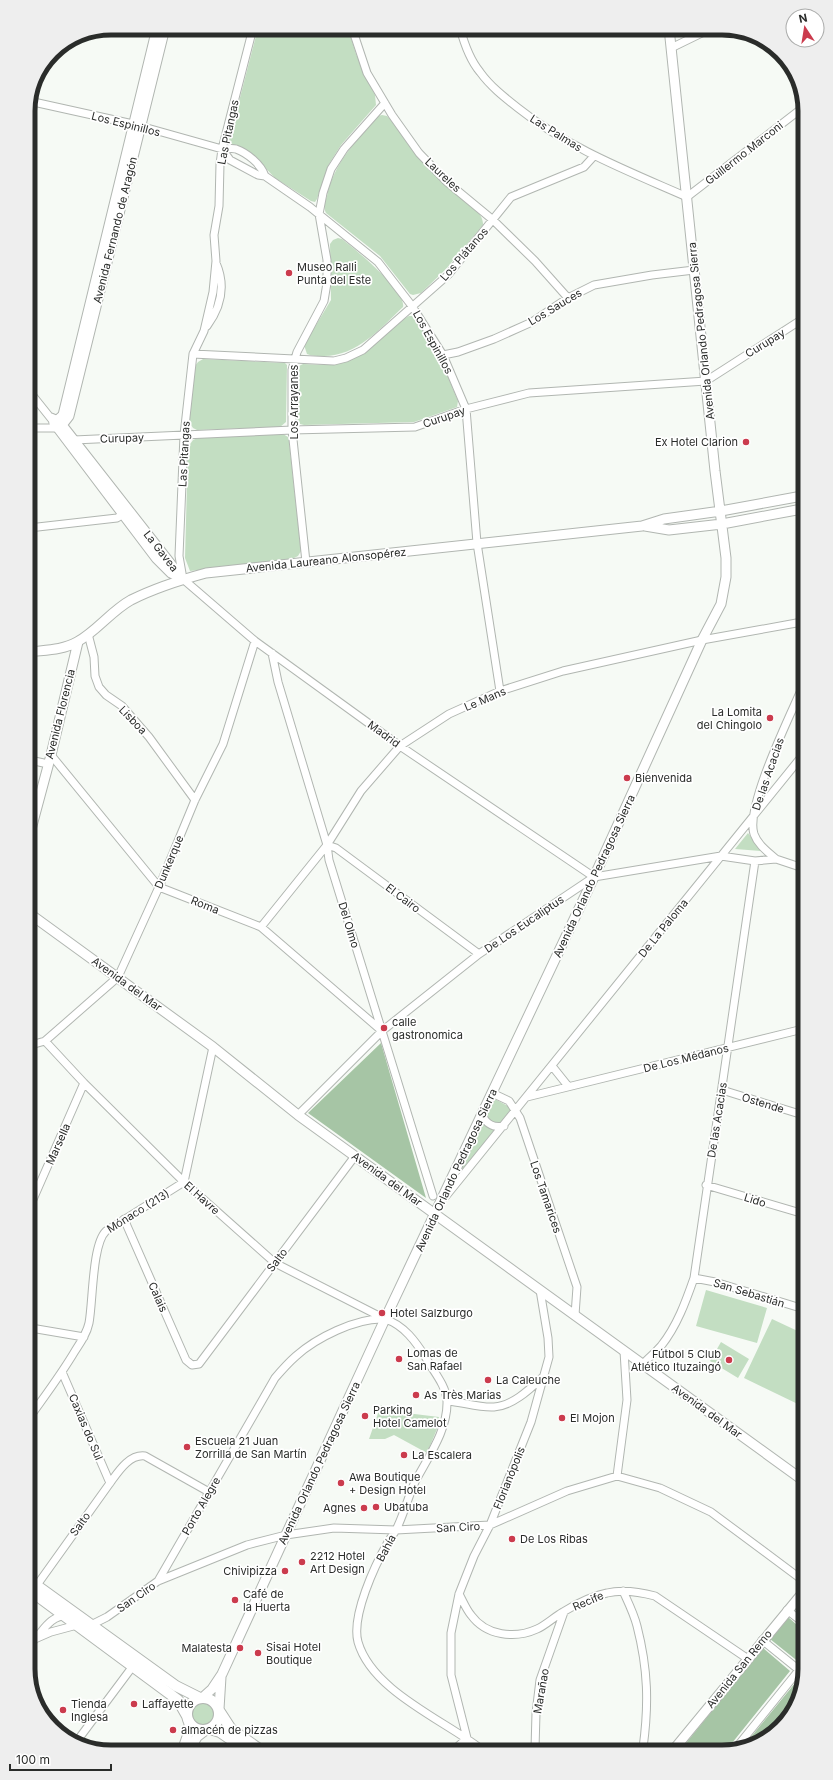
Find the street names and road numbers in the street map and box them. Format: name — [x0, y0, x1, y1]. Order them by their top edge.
street label: Las Pitangas — [214, 98, 242, 166]
street label: Los Espinillos — [90, 109, 162, 139]
street label: Las Palmas — [527, 111, 585, 155]
street label: Guillermo Marconi — [702, 118, 786, 188]
street label: Avenida Fernando de Aragón — [90, 155, 140, 305]
street label: Laureles — [422, 155, 464, 195]
street label: Los Plátanos — [437, 224, 491, 284]
street label: Avenida Orlando Pedragosa Sierra — [685, 242, 717, 420]
street label: Los Sauces — [526, 285, 584, 328]
street label: Los Espinillos — [410, 308, 456, 376]
street label: Curupay — [743, 325, 787, 361]
street label: Los Arrayanes — [287, 364, 301, 439]
street label: Curupay — [421, 403, 467, 431]
street label: Las Pitangas — [175, 420, 193, 487]
street label: Curupay — [100, 430, 144, 446]
street label: La Gavea — [141, 528, 181, 574]
street label: Avenida Laureano Alonsopérez — [245, 545, 407, 575]
street label: Avenida Florencia — [42, 668, 78, 760]
street label: Le Mans — [462, 684, 508, 714]
street label: Lisboa — [116, 703, 150, 737]
street label: Madrid — [365, 718, 403, 750]
street label: De las Acacias — [749, 735, 787, 812]
street label: Avenida Orlando Pedragosa Sierra — [550, 792, 638, 960]
street label: Dunkerque — [151, 833, 187, 891]
street label: El Cairo — [383, 880, 423, 916]
street label: De Los Eucaliptus — [482, 892, 567, 956]
street label: Roma — [189, 893, 221, 917]
street label: De La Paloma — [635, 896, 691, 960]
street label: Del Olmo — [335, 900, 363, 950]
street label: Avenida del Mar — [89, 954, 165, 1014]
street label: De Los Médanos — [642, 1041, 730, 1075]
street label: De las Acacias — [704, 1081, 730, 1159]
street label: Avenida Orlando Pedragosa Sierra — [412, 1086, 500, 1254]
street label: Ostende — [740, 1090, 786, 1116]
street label: Marsella — [43, 1121, 73, 1167]
street label: Avenida del Mar — [349, 1149, 425, 1209]
street label: Los Tamarices — [527, 1159, 565, 1235]
street label: El Havre — [181, 1178, 223, 1218]
street label: Mónaco (213) — [104, 1186, 172, 1236]
street label: Lido — [742, 1190, 768, 1210]
street label: Salto — [264, 1245, 291, 1275]
street label: San Sebastián — [712, 1275, 786, 1311]
street label: Calais — [145, 1280, 171, 1314]
street label: Avenida Orlando Pedragosa Sierra — [275, 1379, 363, 1547]
street label: Avenida del Mar — [669, 1381, 745, 1441]
street label: Caxias do Sul — [66, 1392, 106, 1462]
street label: Florianópolis — [490, 1444, 528, 1511]
street label: Porto Alegre — [179, 1474, 223, 1538]
street label: Salto — [67, 1509, 94, 1539]
street label: San Ciro — [436, 1519, 481, 1535]
street label: Bahía — [373, 1532, 399, 1564]
street label: San Ciro — [114, 1578, 158, 1615]
street label: Recife — [570, 1588, 606, 1614]
street label: Avenida San Remo — [703, 1627, 775, 1711]
street label: Marañao — [530, 1667, 552, 1715]

